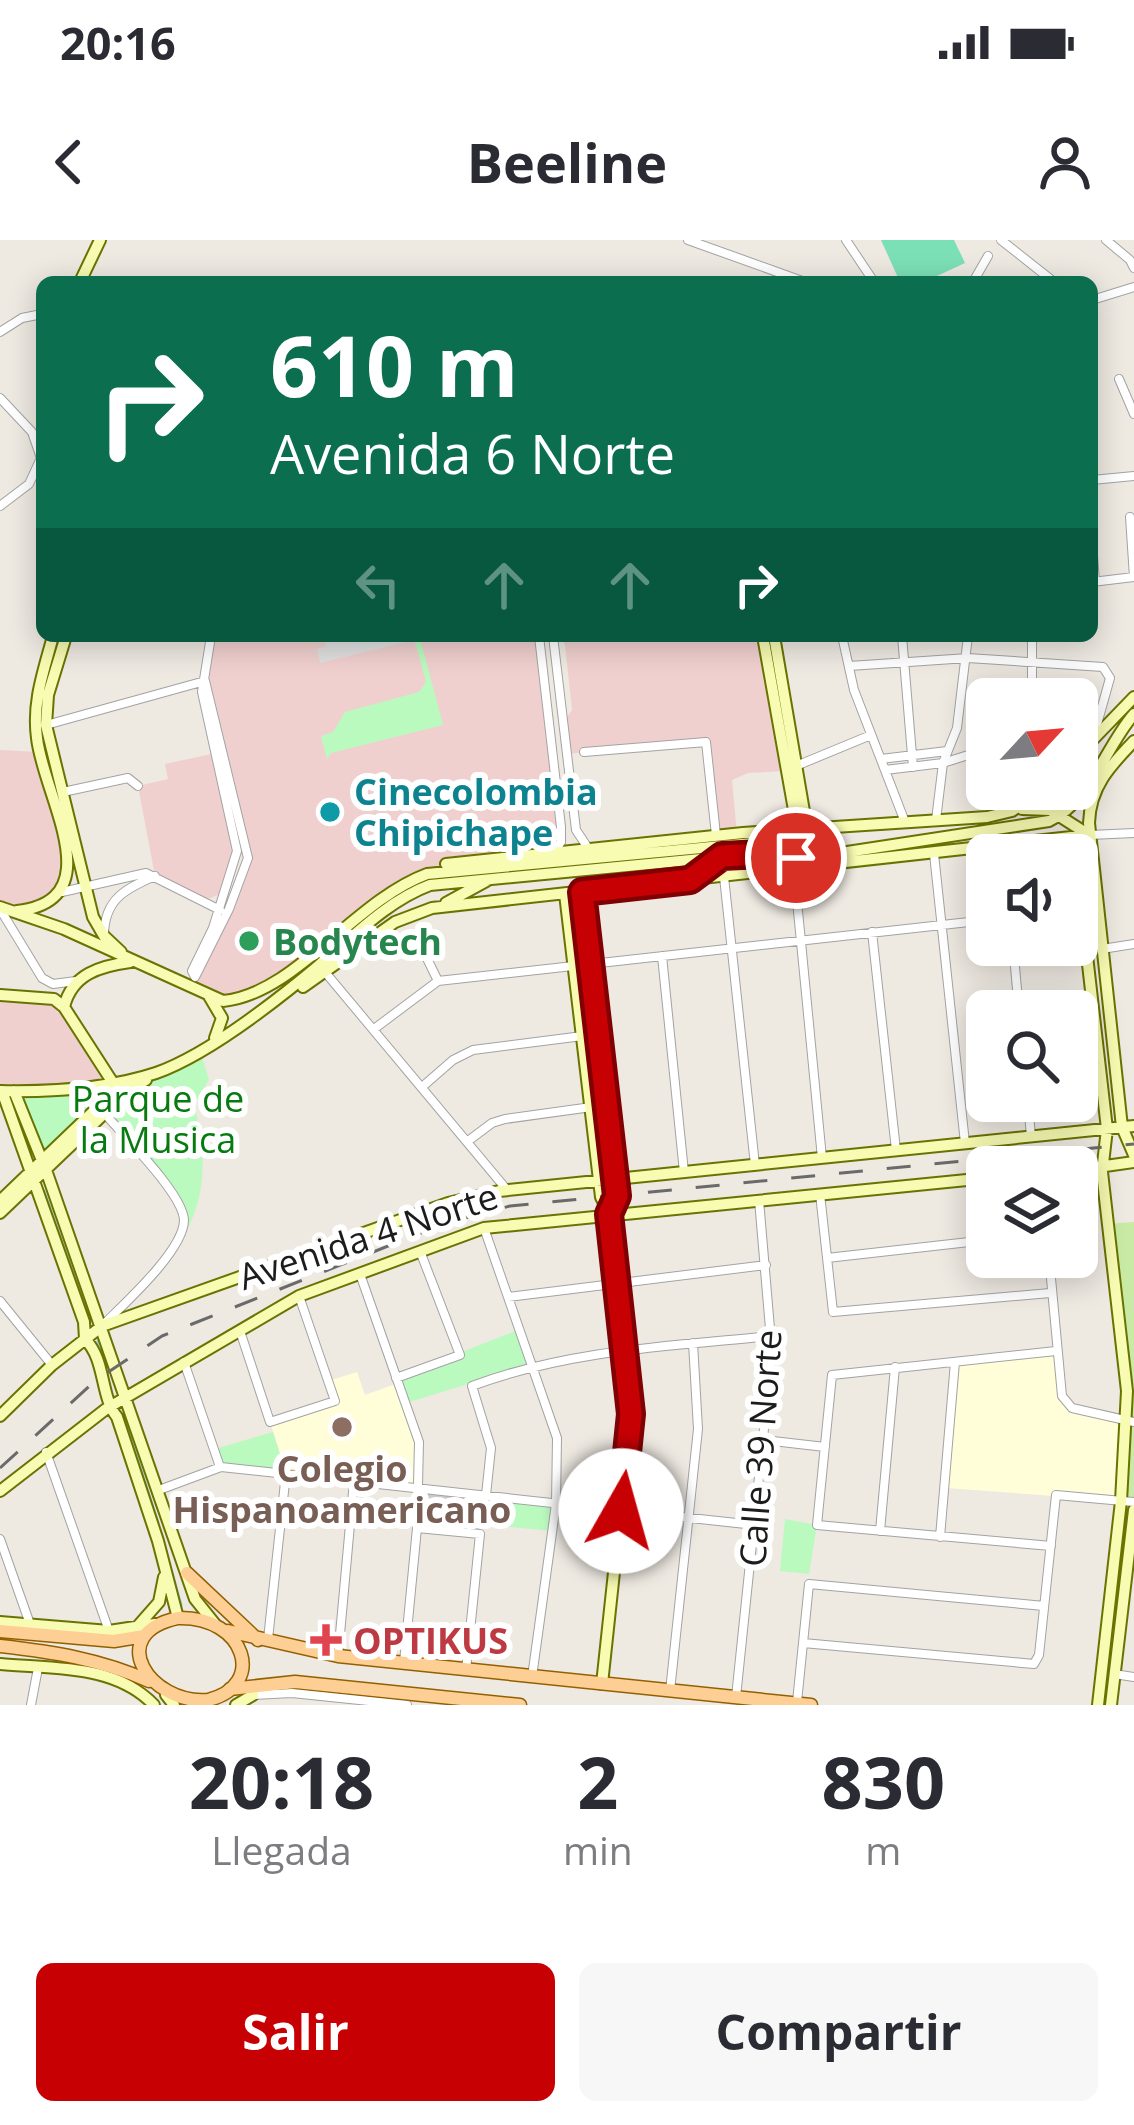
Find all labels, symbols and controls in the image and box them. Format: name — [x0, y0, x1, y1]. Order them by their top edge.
text: 20:16 — [60, 12, 176, 73]
text: Beeline — [467, 125, 667, 199]
icon: back — [36, 129, 102, 195]
icon: person — [1032, 129, 1098, 195]
text: 610 m — [270, 307, 518, 422]
icon: right — [72, 324, 228, 480]
text: Avenida 6 Norte — [270, 416, 675, 490]
icon: left — [345, 552, 411, 618]
icon: ahead — [471, 552, 537, 618]
icon: ahead — [597, 552, 663, 618]
icon: right — [723, 552, 789, 618]
north arrow — [966, 678, 1098, 810]
map controls — [966, 678, 1098, 1278]
place label: Cinecolombia Chipichape — [354, 767, 598, 857]
marker: Cinecolombia Chipichape — [317, 799, 343, 825]
pin — [745, 807, 847, 909]
icon: arrive — [763, 825, 829, 891]
button: sound — [966, 834, 1098, 966]
place label: Bodytech — [273, 917, 442, 966]
marker: Bodytech — [236, 928, 262, 954]
button: search — [966, 990, 1098, 1122]
park label: Parque de la Musica — [72, 1074, 244, 1164]
button: layers — [966, 1146, 1098, 1278]
street label: Avenida 4 Norte — [232, 1171, 504, 1301]
street label: Calle 39 Norte — [727, 1328, 793, 1568]
marker: Colegio Hispanoamericano — [329, 1414, 355, 1440]
place label: Colegio Hispanoamericano — [173, 1444, 511, 1534]
position arrow — [558, 1448, 684, 1574]
place label: OPTIKUS — [353, 1616, 508, 1665]
marker: OPTIKUS — [310, 1624, 342, 1656]
text: 20:18 — [189, 1732, 374, 1830]
text: 2 — [577, 1732, 618, 1830]
text: 830 — [822, 1732, 945, 1830]
text: Llegada — [211, 1823, 352, 1876]
text: min — [563, 1823, 633, 1876]
text: m — [865, 1823, 901, 1876]
button: Salir — [36, 1963, 555, 2101]
button: Compartir — [579, 1963, 1098, 2101]

